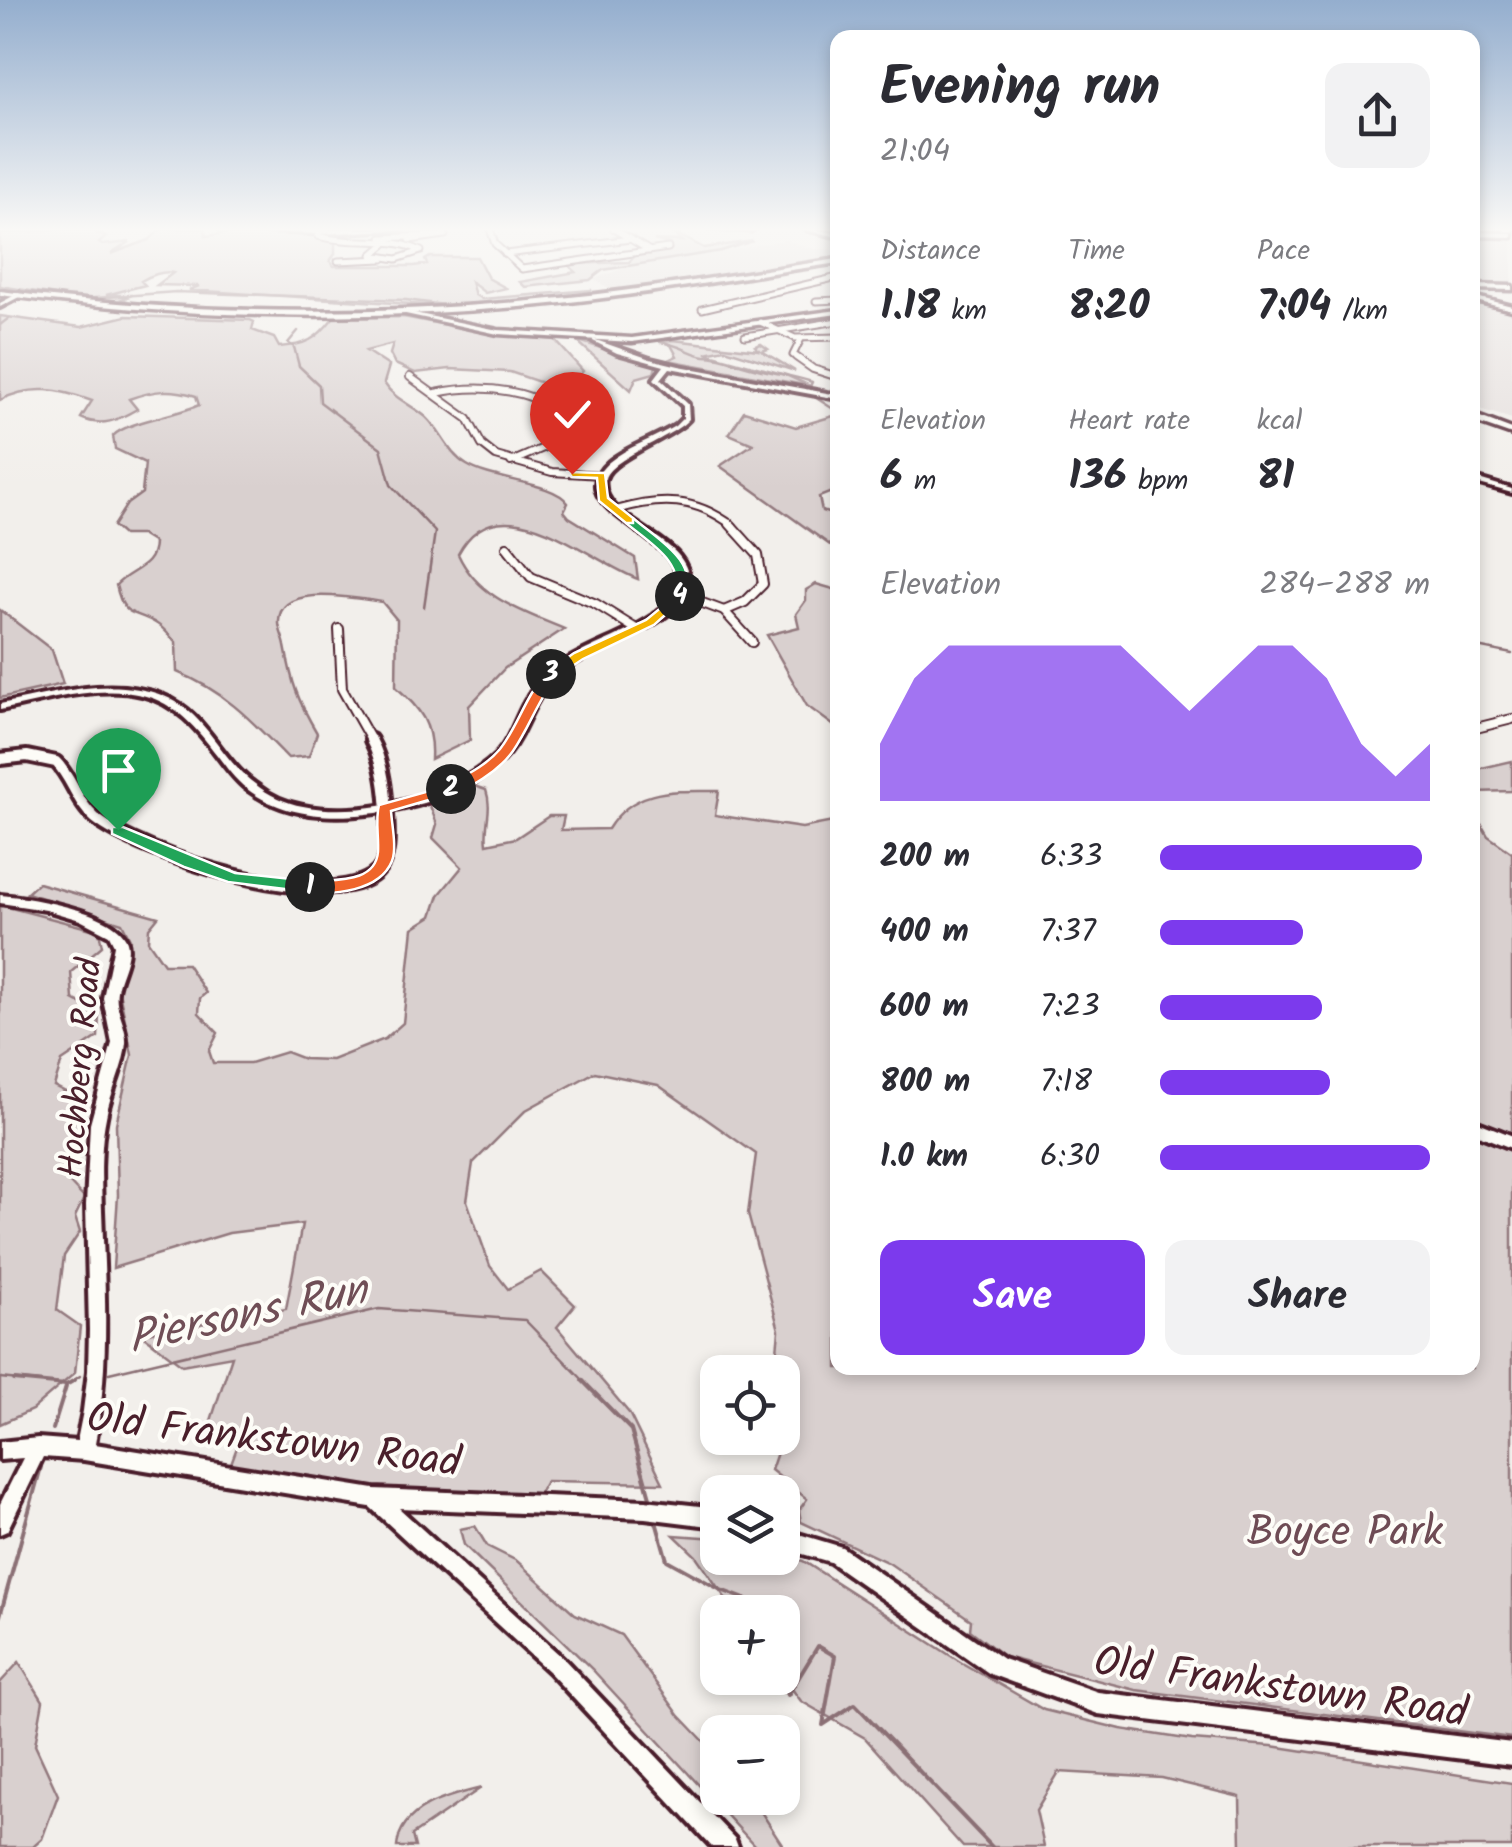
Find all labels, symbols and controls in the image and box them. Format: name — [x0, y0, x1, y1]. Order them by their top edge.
text: Evening run — [880, 46, 1160, 133]
button: share — [1325, 63, 1430, 168]
text: 21:04 — [880, 127, 950, 178]
text: Distance — [880, 229, 981, 274]
text: Time — [1068, 229, 1125, 274]
text: Pace — [1257, 229, 1310, 274]
text: 1.18 — [880, 274, 940, 341]
text: 8:20 — [1068, 274, 1149, 341]
text: 7:04 — [1257, 274, 1331, 341]
text: km — [940, 289, 987, 334]
text: /km — [1331, 289, 1388, 334]
pin — [530, 372, 615, 475]
icon: check — [545, 387, 600, 442]
text: Elevation — [880, 399, 986, 444]
text: Heart rate — [1068, 399, 1190, 444]
text: kcal — [1257, 399, 1302, 444]
text: 6 — [880, 444, 903, 511]
text: 136 — [1068, 444, 1127, 511]
text: 81 — [1257, 444, 1294, 511]
text: m — [903, 459, 936, 504]
text: bpm — [1127, 459, 1188, 504]
text: Elevation — [880, 560, 1001, 611]
text: 284–288 m — [1260, 560, 1430, 611]
pin: 4 — [655, 571, 705, 621]
text: 4 — [672, 573, 688, 618]
pin: 3 — [526, 649, 576, 699]
text: 3 — [543, 651, 559, 696]
pin — [76, 728, 161, 831]
icon: arrive — [91, 743, 146, 798]
pin: 2 — [426, 764, 476, 814]
text: 2 — [443, 766, 459, 811]
text: 200 m — [880, 832, 970, 883]
text: 6:33 — [1040, 832, 1102, 883]
pin: 1 — [285, 862, 335, 912]
text: 1 — [306, 864, 314, 909]
text: 400 m — [880, 907, 969, 958]
text: 7:37 — [1040, 907, 1096, 958]
street label: Hochberg Road — [44, 955, 120, 1180]
text: 600 m — [880, 982, 969, 1033]
text: 7:23 — [1040, 982, 1100, 1033]
text: 800 m — [880, 1057, 970, 1108]
text: 7:18 — [1040, 1057, 1092, 1108]
text: 1.0 km — [880, 1132, 968, 1183]
text: 6:30 — [1040, 1132, 1100, 1183]
button: Save — [880, 1240, 1145, 1355]
button: Share — [1165, 1240, 1430, 1355]
water label: Piersons Run — [122, 1255, 377, 1376]
map controls — [700, 1355, 800, 1815]
button: locate — [700, 1355, 800, 1455]
street label: Old Frankstown Road — [83, 1385, 465, 1498]
button: layers — [700, 1475, 800, 1575]
park label: Boyce Park — [1247, 1500, 1443, 1567]
button: + — [700, 1595, 800, 1695]
street label: Old Frankstown Road — [1089, 1629, 1473, 1748]
button: − — [700, 1715, 800, 1815]

